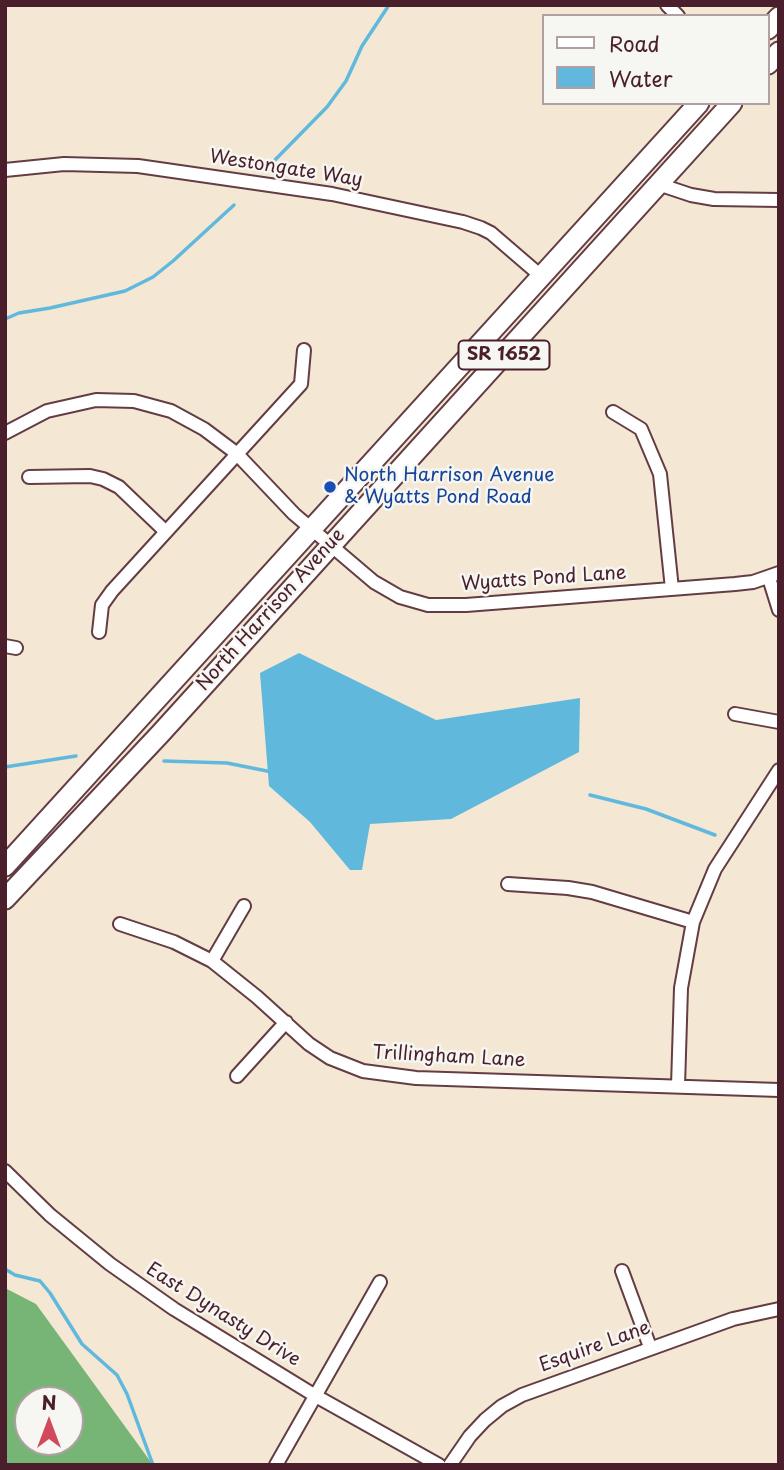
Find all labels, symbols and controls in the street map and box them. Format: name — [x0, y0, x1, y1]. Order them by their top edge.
legend — [542, 14, 770, 105]
text: Road — [609, 27, 660, 59]
text: Water — [609, 62, 672, 94]
street label: Westongate Way — [208, 146, 364, 192]
road number: SR 1652 — [458, 340, 550, 370]
place label: North Harrison Avenue & Wyatts Pond Road — [344, 465, 555, 509]
marker: North Harrison Avenue & Wyatts Pond Road — [322, 479, 338, 495]
street label: North Harrison Avenue — [192, 524, 350, 696]
street label: Wyatts Pond Lane — [461, 562, 627, 596]
street label: Trillingham Lane — [372, 1042, 526, 1072]
street label: East Dynasty Drive — [142, 1258, 304, 1372]
street label: Esquire Lane — [536, 1316, 654, 1378]
north arrow — [14, 1386, 84, 1456]
text: N — [41, 1388, 57, 1416]

